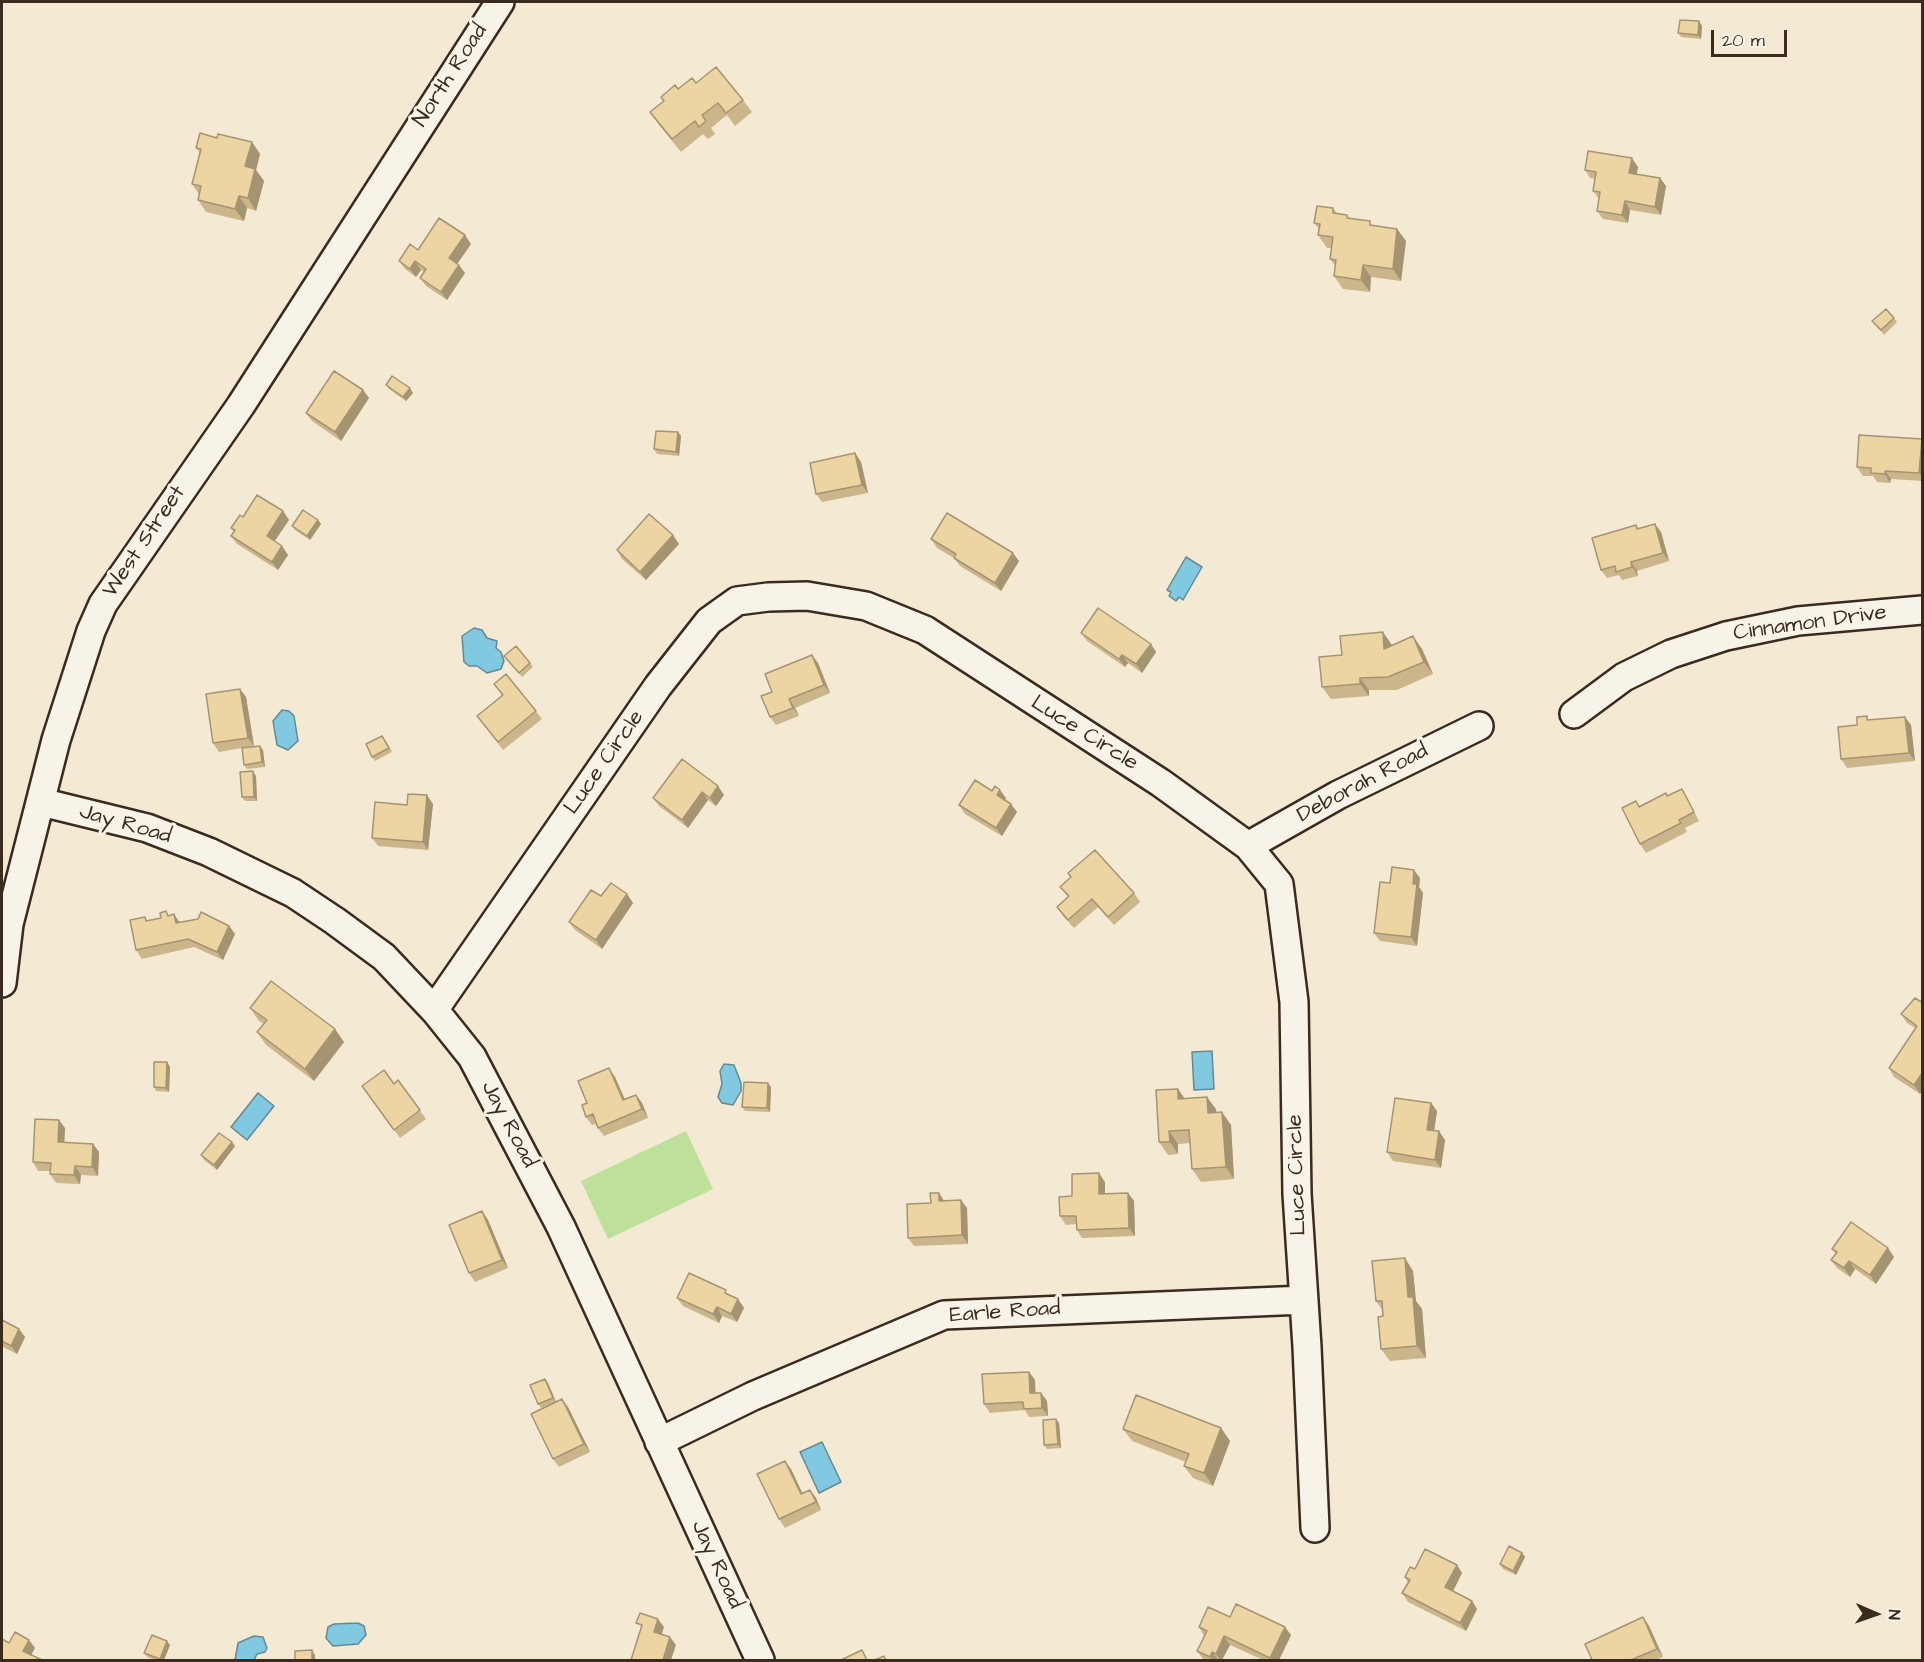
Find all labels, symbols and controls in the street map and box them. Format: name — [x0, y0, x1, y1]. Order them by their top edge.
scale bar — [1714, 18, 1790, 56]
street label: North Road — [408, 20, 494, 132]
text: 20 m — [1722, 28, 1765, 53]
street label: West Street — [98, 481, 192, 603]
street label: Cinnamon Drive — [1732, 600, 1888, 648]
street label: Luce Circle — [1026, 691, 1142, 777]
street label: Luce Circle — [559, 706, 651, 820]
street label: Deborah Road — [1293, 738, 1433, 830]
street label: Jay Road — [76, 799, 174, 851]
street label: Jay Road — [474, 1077, 542, 1173]
street label: Luce Circle — [1283, 1114, 1313, 1236]
street label: Earle Road — [949, 1296, 1061, 1330]
street label: Jay Road — [684, 1517, 748, 1613]
north arrow — [1846, 1584, 1906, 1644]
text: N — [1883, 1609, 1905, 1620]

